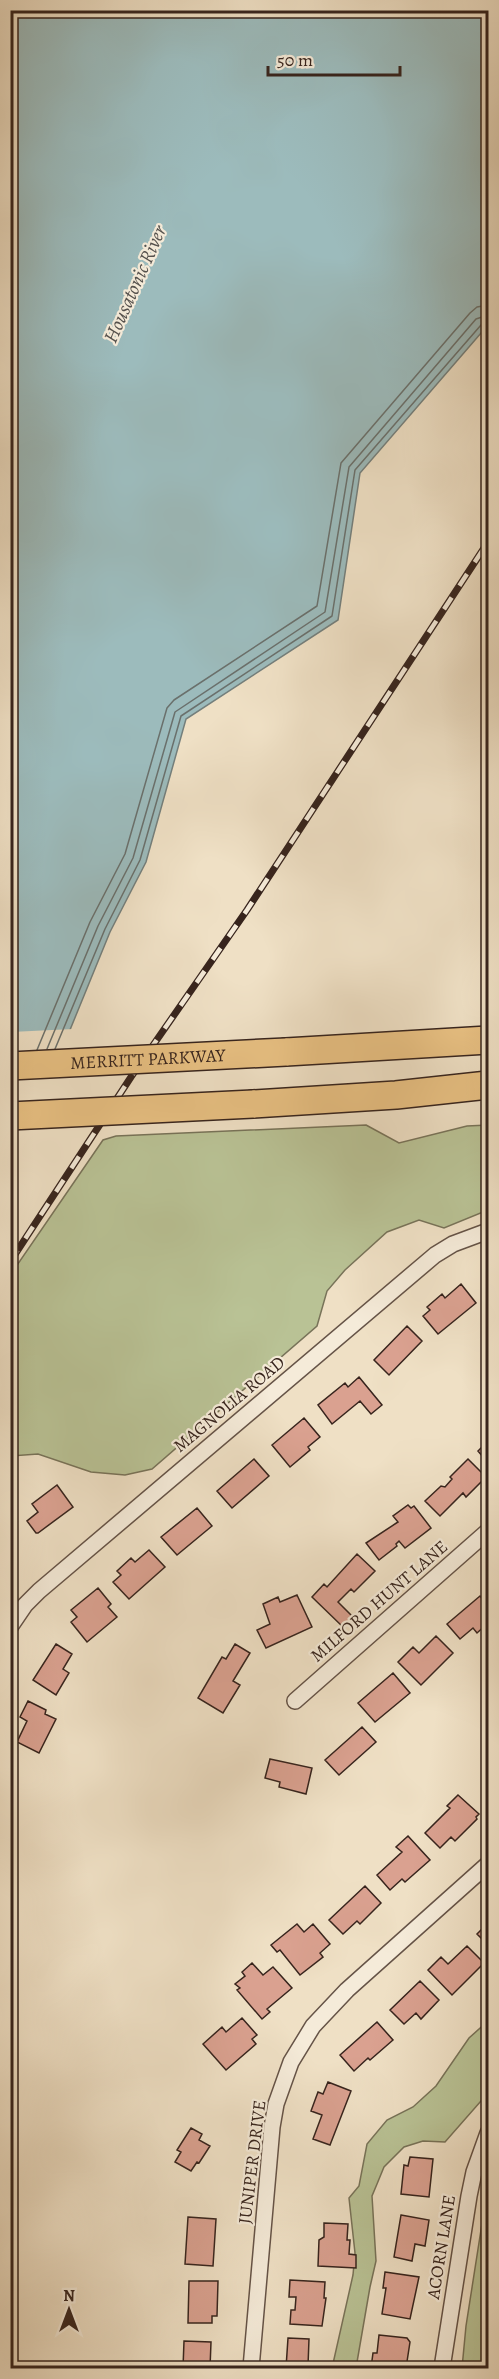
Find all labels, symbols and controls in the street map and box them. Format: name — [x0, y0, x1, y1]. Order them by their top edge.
scale bar — [268, 39, 400, 77]
text: 50 m — [277, 48, 313, 72]
water label: Housatonic River — [97, 220, 173, 347]
street label: MERRITT PARKWAY — [70, 1043, 227, 1075]
street label: MAGNOLIA ROAD — [168, 1350, 290, 1458]
street label: MILFORD HUNT LANE — [305, 1535, 453, 1667]
street label: JUNIPER DRIVE — [233, 2099, 271, 2225]
street label: ACORN LANE — [421, 2193, 461, 2302]
north arrow — [39, 2280, 99, 2340]
text: N — [63, 2285, 75, 2307]

